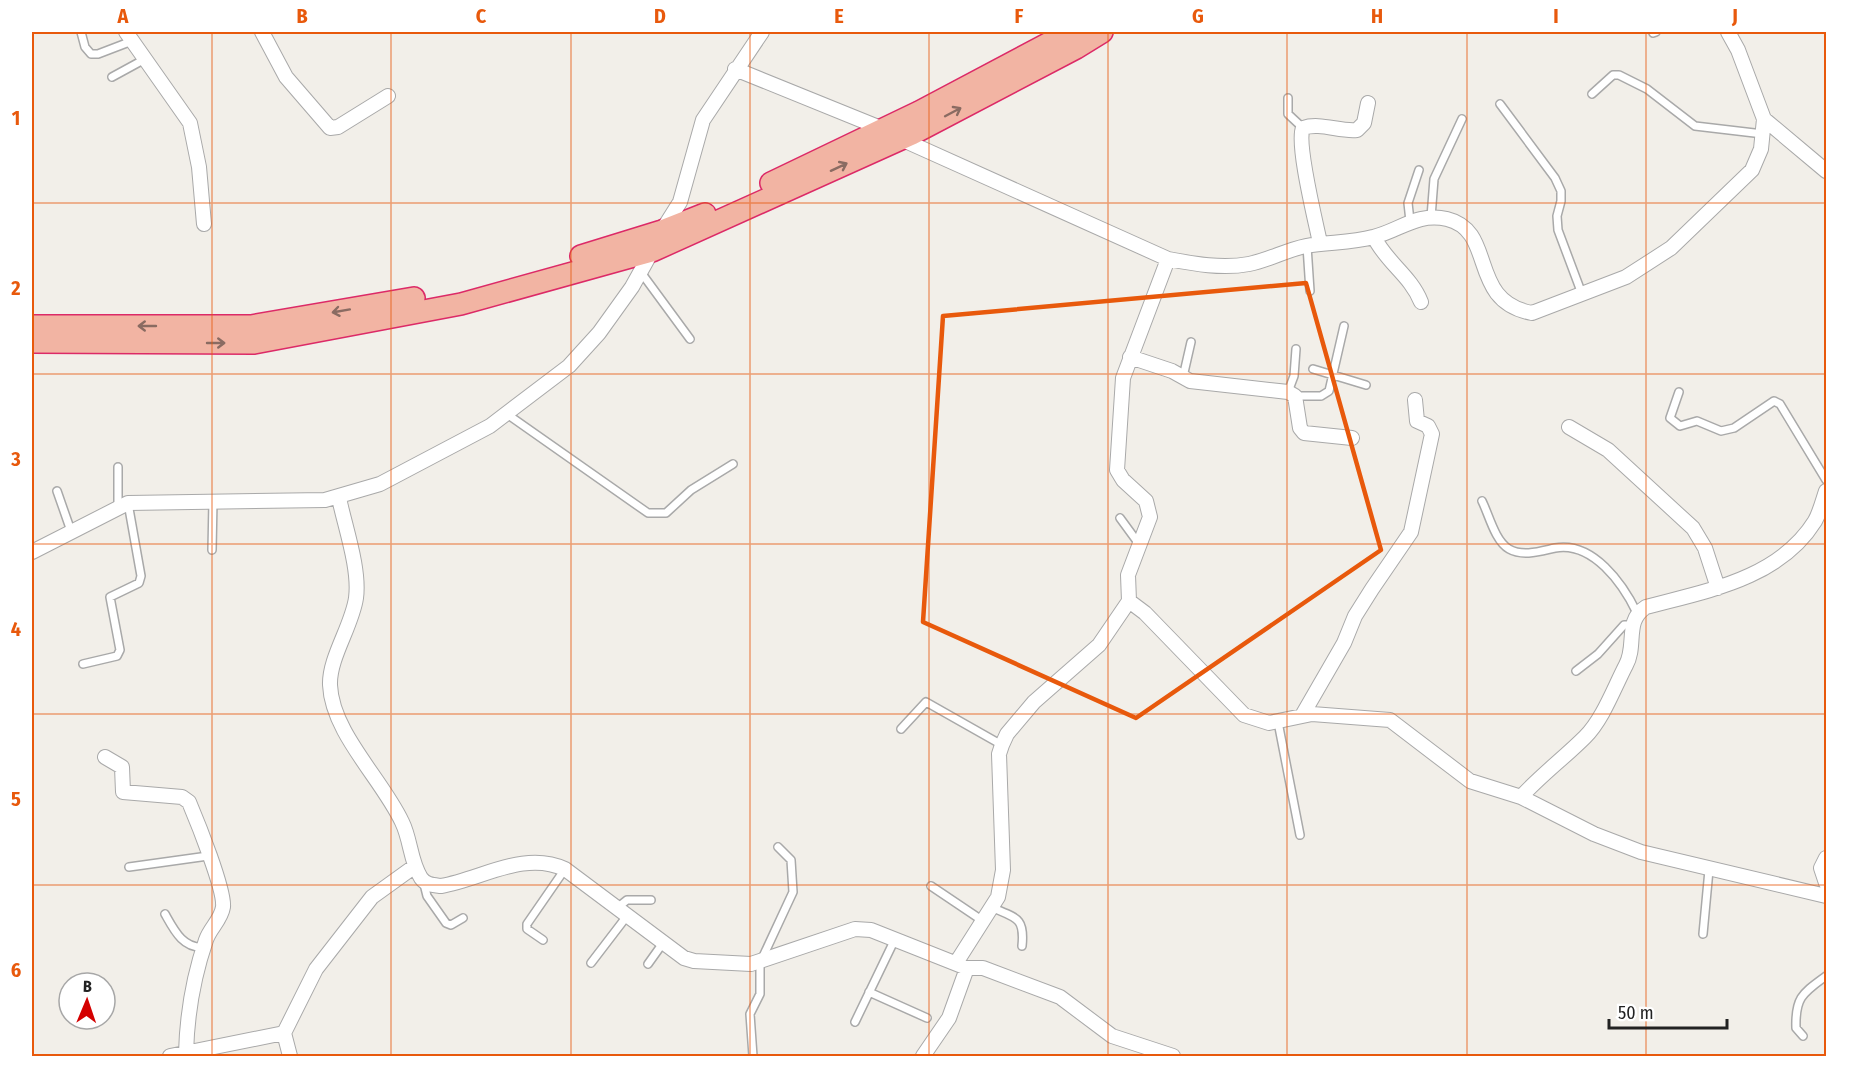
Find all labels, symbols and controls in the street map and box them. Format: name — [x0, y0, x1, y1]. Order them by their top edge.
text: A — [117, 4, 130, 28]
text: B — [296, 4, 308, 28]
text: C — [476, 4, 487, 28]
text: D — [654, 4, 666, 28]
text: E — [834, 4, 844, 28]
text: F — [1015, 4, 1024, 28]
text: G — [1192, 4, 1204, 28]
text: H — [1371, 4, 1383, 28]
text: I — [1553, 4, 1559, 28]
text: J — [1731, 4, 1738, 28]
text: 1 — [12, 106, 20, 130]
one-way arrow — [944, 106, 962, 117]
one-way arrow — [830, 161, 848, 172]
text: 2 — [10, 276, 21, 300]
one-way arrow — [331, 306, 351, 317]
one-way arrow — [138, 320, 158, 332]
one-way arrow — [205, 337, 225, 349]
text: 3 — [10, 447, 21, 471]
text: 4 — [11, 617, 21, 641]
text: 5 — [11, 787, 21, 811]
text: 6 — [11, 958, 21, 982]
north arrow — [57, 971, 117, 1031]
text: B — [83, 977, 92, 996]
scale bar — [1609, 992, 1728, 1030]
text: 50 m — [1618, 1002, 1654, 1024]

